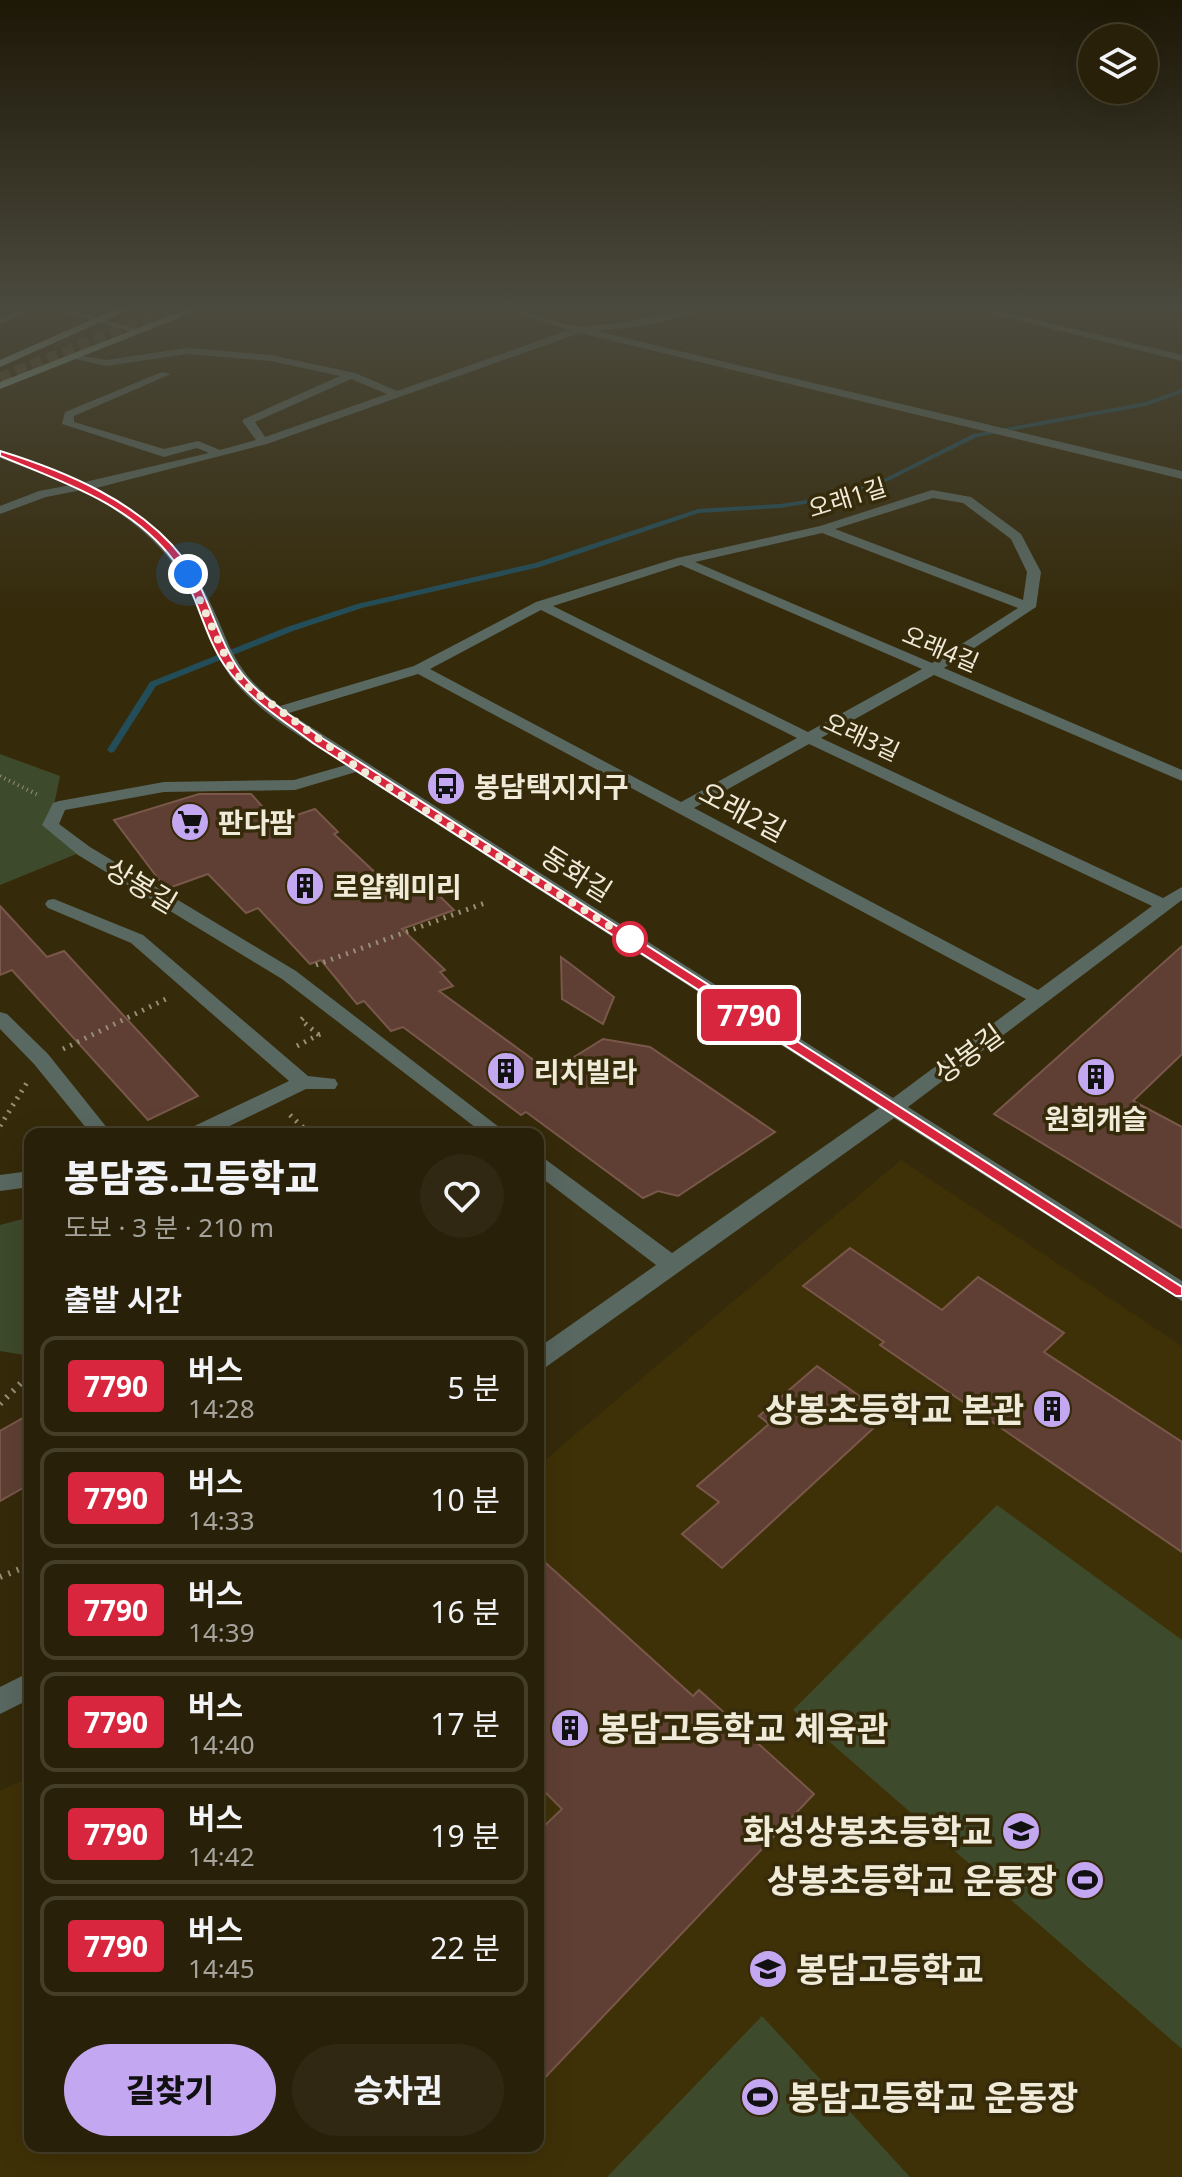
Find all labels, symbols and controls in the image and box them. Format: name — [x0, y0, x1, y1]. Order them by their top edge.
map controls — [1078, 24, 1158, 104]
button: layers — [1078, 24, 1158, 104]
street label: 오래1길 — [804, 470, 890, 524]
your location — [168, 554, 208, 594]
street label: 오래4길 — [898, 617, 984, 679]
street label: 오래3길 — [819, 704, 905, 768]
bus stop icon: 봉담택지지구 — [425, 765, 467, 807]
place label: 봉담택지지구 — [474, 767, 629, 805]
street label: 오래2길 — [693, 772, 793, 850]
supermarket icon: 판다팜 — [169, 801, 211, 843]
place label: 판다팜 — [218, 803, 295, 841]
street label: 동화길 — [534, 836, 620, 910]
street label: 상봉길 — [99, 849, 185, 921]
building icon: 로얄훼미리 — [284, 865, 326, 907]
place label: 로얄훼미리 — [333, 867, 462, 905]
unlabelled marker — [613, 922, 647, 956]
line badge: 7790 — [693, 989, 805, 1041]
text: 7790 — [717, 996, 781, 1034]
street label: 상봉길 — [926, 1015, 1010, 1091]
building icon: 리치빌라 — [485, 1050, 527, 1092]
place label: 리치빌라 — [534, 1052, 637, 1090]
building icon: 원희캐슬 — [1075, 1056, 1117, 1098]
place label: 원희캐슬 — [1044, 1099, 1148, 1137]
text: 봉담중.고등학교 — [64, 1151, 320, 1203]
button: heart — [420, 1154, 504, 1238]
text: 도보 · 3 분 · 210 m — [64, 1209, 274, 1245]
text: 출발 시간 — [64, 1279, 182, 1320]
text: 버스 — [188, 1349, 243, 1390]
text: 7790 — [84, 1367, 148, 1405]
text: 5 분 — [447, 1367, 500, 1408]
place label: 상봉초등학교 본관 — [765, 1386, 1024, 1432]
building icon: 상봉초등학교 본관 — [1031, 1388, 1073, 1430]
text: 14:28 — [188, 1390, 255, 1426]
text: 버스 — [188, 1461, 243, 1502]
text: 7790 — [84, 1479, 148, 1517]
text: 10 분 — [430, 1479, 500, 1520]
text: 14:33 — [188, 1502, 255, 1538]
text: 버스 — [188, 1573, 243, 1614]
text: 7790 — [84, 1591, 148, 1629]
text: 16 분 — [430, 1591, 500, 1632]
text: 14:39 — [188, 1614, 255, 1650]
text: 버스 — [188, 1685, 243, 1726]
text: 7790 — [84, 1703, 148, 1741]
text: 17 분 — [430, 1703, 500, 1744]
place label: 봉담고등학교 체육관 — [598, 1705, 888, 1751]
building icon: 봉담고등학교 체육관 — [549, 1707, 591, 1749]
text: 14:40 — [188, 1726, 255, 1762]
text: 버스 — [188, 1797, 243, 1838]
place label: 화성상봉초등학교 — [743, 1808, 993, 1854]
school or university icon: 화성상봉초등학교 — [1000, 1810, 1042, 1852]
text: 7790 — [84, 1815, 148, 1853]
text: 19 분 — [430, 1815, 500, 1856]
text: 14:42 — [188, 1838, 255, 1874]
place label: 상봉초등학교 운동장 — [767, 1857, 1057, 1903]
sports icon: 상봉초등학교 운동장 — [1064, 1859, 1106, 1901]
text: 버스 — [188, 1909, 243, 1950]
text: 7790 — [84, 1927, 148, 1965]
text: 22 분 — [430, 1927, 500, 1968]
place label: 봉담고등학교 — [796, 1946, 984, 1992]
school or university icon: 봉담고등학교 — [747, 1948, 789, 1990]
text: 14:45 — [188, 1950, 255, 1986]
button: 길찾기 — [64, 2044, 276, 2136]
button: 승차권 — [292, 2044, 504, 2136]
place label: 봉담고등학교 운동장 — [788, 2074, 1078, 2120]
sports icon: 봉담고등학교 운동장 — [739, 2076, 781, 2118]

